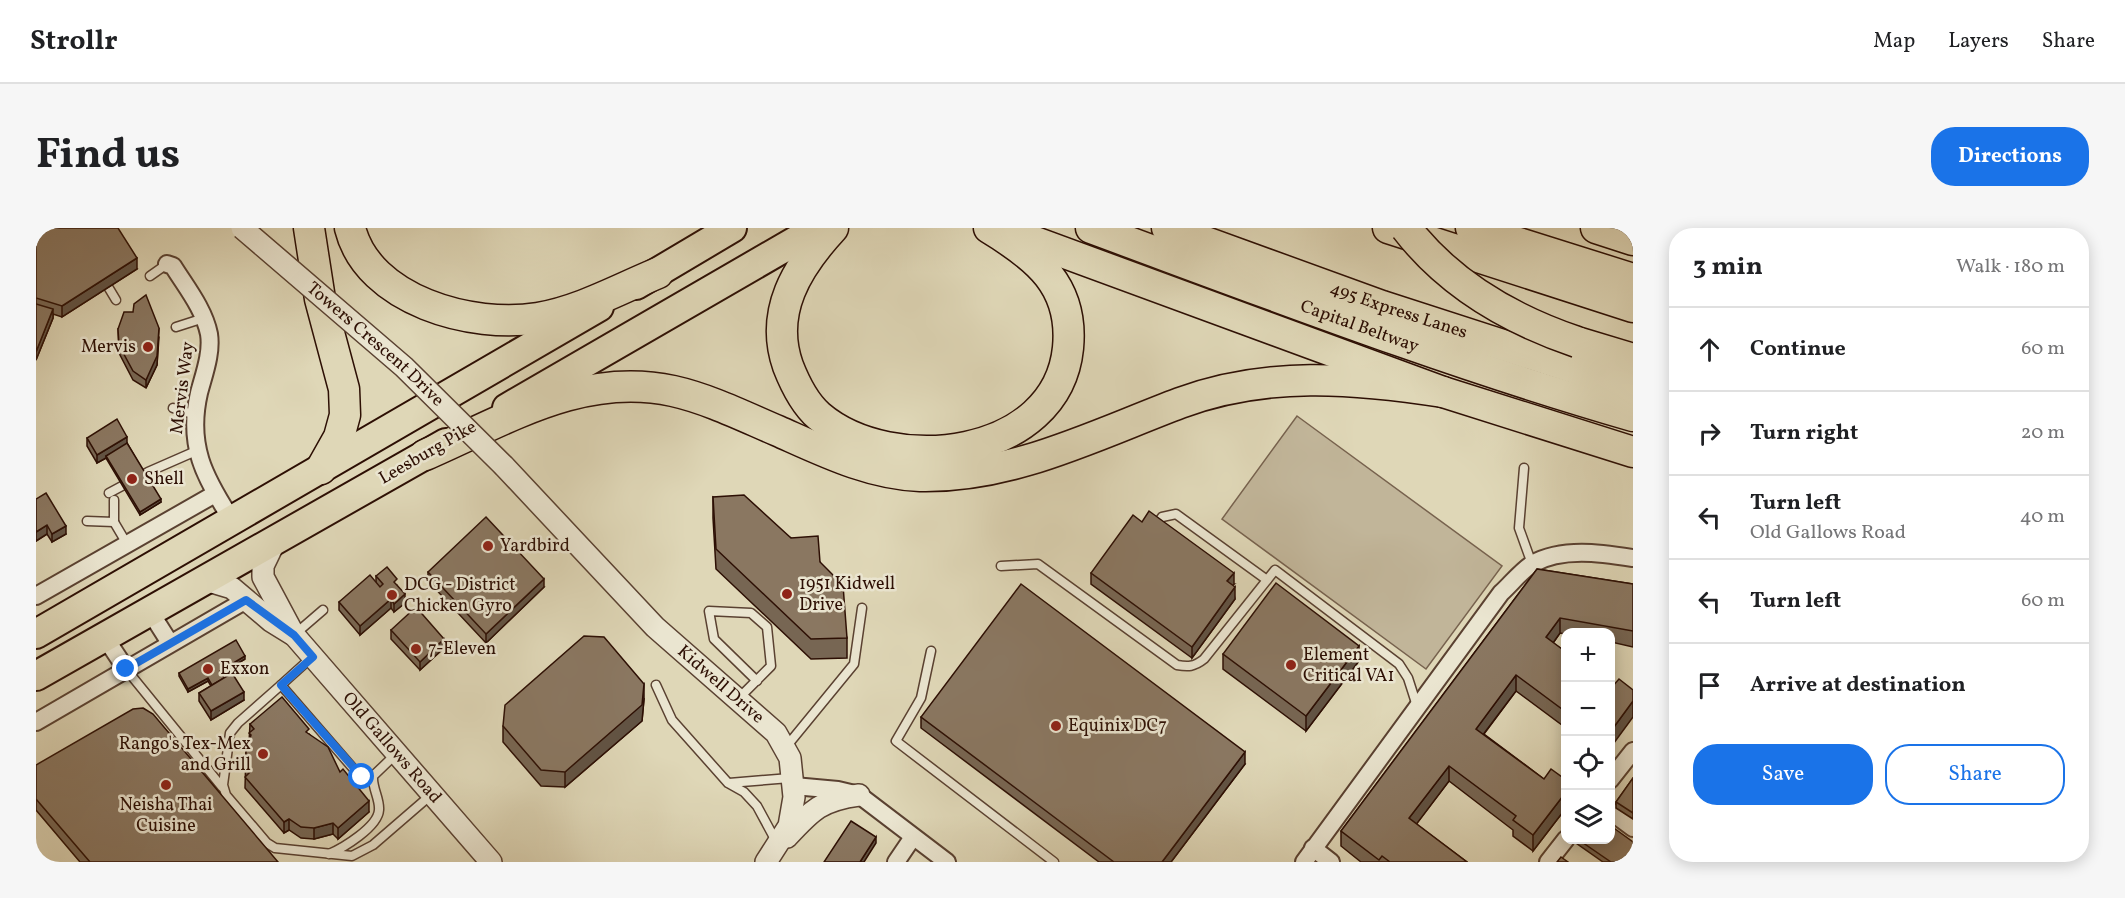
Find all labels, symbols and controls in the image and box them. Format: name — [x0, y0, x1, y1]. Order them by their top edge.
text: Strollr — [30, 22, 118, 61]
text: Map — [1873, 27, 1915, 56]
text: Layers — [1948, 27, 2009, 56]
text: Share — [2042, 27, 2095, 56]
text: Find us — [36, 127, 180, 186]
button: Directions — [1931, 127, 2089, 186]
text: 3 min — [1693, 249, 1763, 285]
text: Walk · 180 m — [1956, 253, 2065, 281]
street label: Towers Crescent Drive — [301, 276, 450, 412]
street label: 495 Express Lanes — [1327, 276, 1471, 345]
street label: Capital Beltway — [1297, 294, 1422, 359]
icon: ahead — [1693, 333, 1726, 366]
text: Continue — [1750, 334, 1846, 365]
place label: Mervis — [81, 335, 136, 360]
text: 60 m — [2021, 335, 2065, 363]
marker: Mervis — [141, 340, 155, 354]
street label: Mervis Way — [165, 340, 201, 436]
street label: Leesburg Pike — [374, 415, 482, 491]
icon: right — [1693, 417, 1726, 450]
text: Turn right — [1750, 418, 1858, 449]
text: 20 m — [2021, 419, 2065, 447]
place label: Shell — [144, 467, 184, 492]
marker: Shell — [125, 472, 139, 486]
text: Turn left — [1750, 488, 1841, 519]
icon: left — [1693, 501, 1726, 534]
text: 40 m — [2020, 503, 2065, 531]
text: Old Gallows Road — [1750, 519, 1906, 547]
place label: Yardbird — [500, 534, 570, 559]
marker: Yardbird — [481, 539, 495, 553]
place label: 1951 Kidwell Drive — [799, 572, 895, 618]
place label: DCG - District Chicken Gyro — [404, 573, 516, 619]
icon: left — [1693, 585, 1726, 618]
text: Turn left — [1750, 586, 1841, 617]
marker: 1951 Kidwell Drive — [780, 587, 794, 601]
text: 60 m — [2021, 587, 2065, 615]
marker: DCG - District Chicken Gyro — [385, 588, 399, 602]
map controls — [1561, 628, 1615, 844]
button: + — [1561, 628, 1615, 682]
place label: 7-Eleven — [428, 637, 496, 662]
street label: Kidwell Drive — [672, 639, 770, 730]
marker: 7-Eleven — [409, 642, 423, 656]
place label: Element Critical VA1 — [1303, 643, 1394, 689]
route end — [112, 655, 138, 681]
place label: Exxon — [220, 657, 270, 682]
marker: Element Critical VA1 — [1284, 658, 1298, 672]
marker: Exxon — [201, 662, 215, 676]
icon: arrive — [1693, 669, 1726, 702]
text: Arrive at destination — [1750, 670, 1966, 701]
button: − — [1561, 682, 1615, 736]
street label: Old Gallows Road — [336, 686, 447, 809]
place label: Equinix DC7 — [1068, 714, 1167, 739]
marker: Equinix DC7 — [1049, 719, 1063, 733]
place label: Rango's Tex-Mex and Grill — [119, 732, 251, 778]
button: locate — [1561, 736, 1615, 790]
button: Save — [1693, 744, 1873, 805]
button: Share — [1885, 744, 2065, 805]
marker: Rango's Tex-Mex and Grill — [256, 747, 270, 761]
route start — [348, 763, 374, 789]
marker: Neisha Thai Cuisine — [159, 778, 173, 792]
button: layers — [1561, 790, 1615, 844]
place label: Neisha Thai Cuisine — [119, 793, 213, 839]

